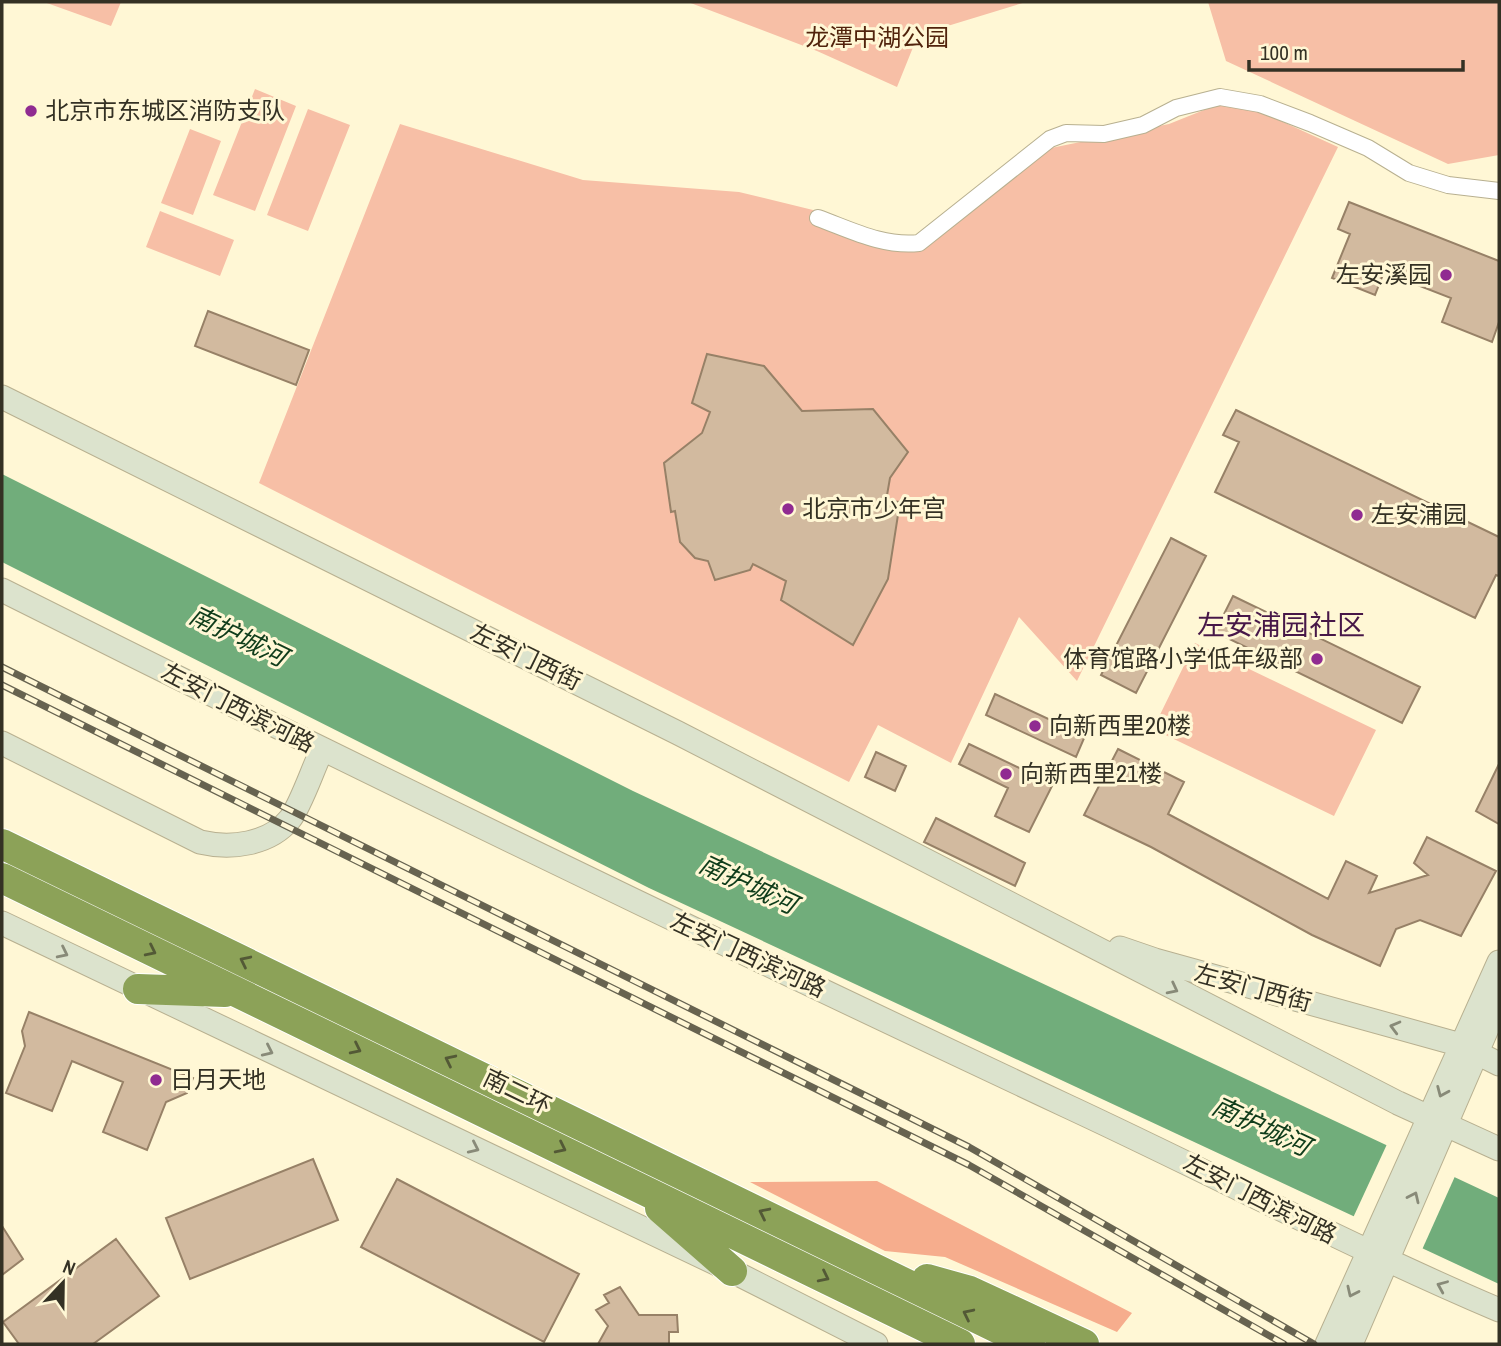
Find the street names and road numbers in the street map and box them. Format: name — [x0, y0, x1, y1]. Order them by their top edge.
street label: 左安门西街 — [465, 615, 587, 697]
street label: 左安门西滨河路 — [156, 655, 321, 760]
street label: 左安门西滨河路 — [666, 904, 831, 1004]
street label: 左安门西街 — [1191, 956, 1315, 1018]
street label: 南二环 — [478, 1061, 557, 1121]
street label: 左安门西滨河路 — [1178, 1146, 1343, 1251]

